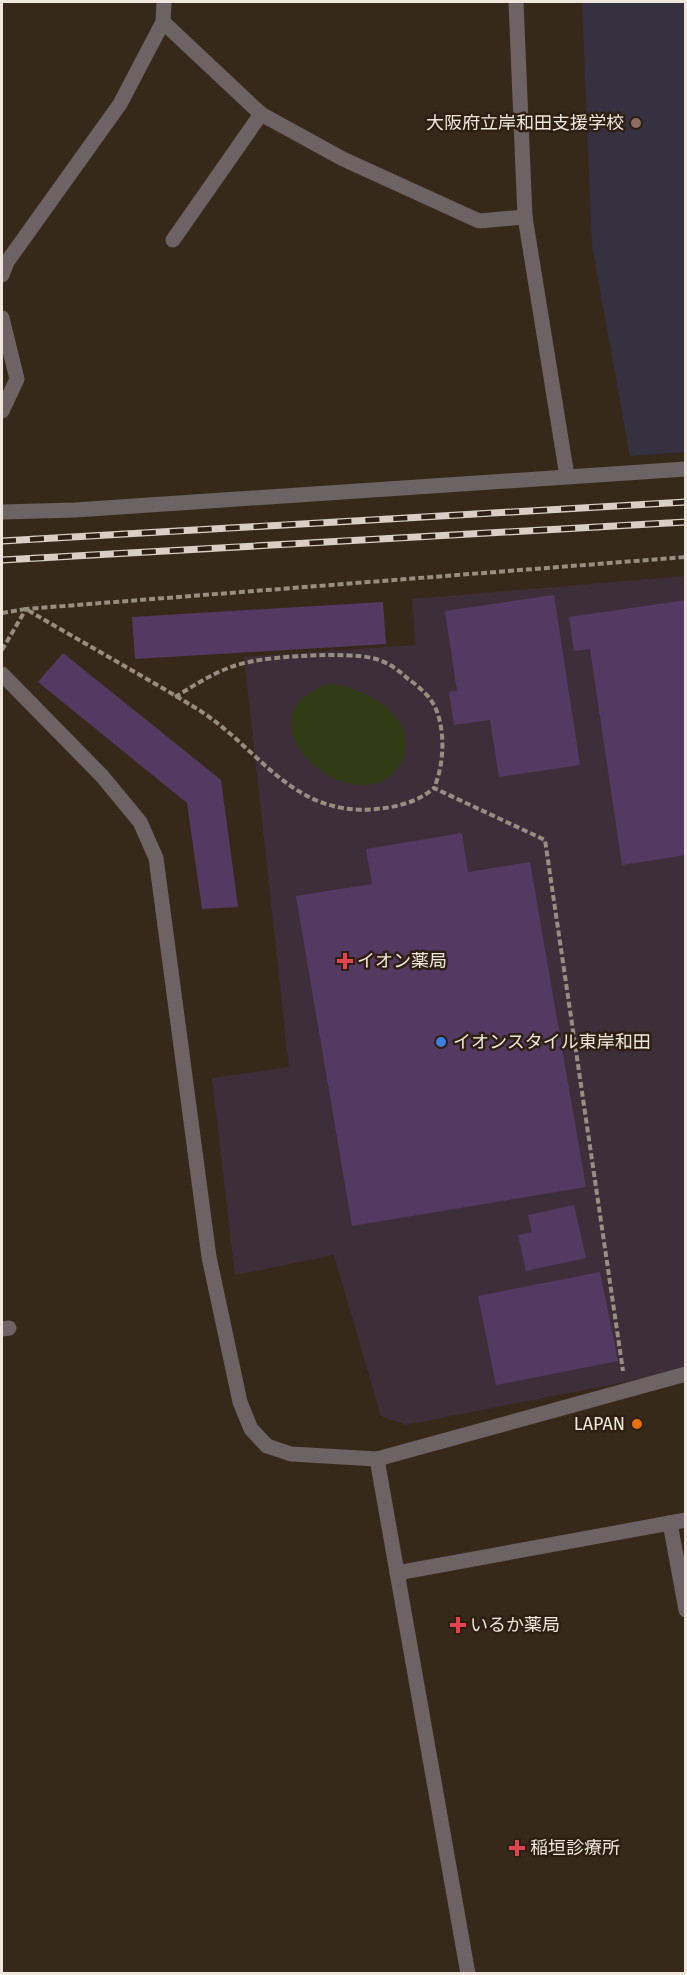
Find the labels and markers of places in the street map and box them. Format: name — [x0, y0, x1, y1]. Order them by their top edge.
place label: 大阪府立岸和田支援学校 — [426, 112, 624, 134]
marker: 大阪府立岸和田支援学校 — [629, 116, 643, 130]
place label: イオン薬局 — [357, 950, 447, 972]
marker: イオン薬局 — [338, 954, 352, 968]
place label: イオンスタイル東岸和田 — [453, 1031, 651, 1053]
marker: イオンスタイル東岸和田 — [434, 1035, 448, 1049]
place label: LAPAN — [574, 1413, 625, 1435]
marker: LAPAN — [630, 1417, 644, 1431]
place label: いるか薬局 — [470, 1614, 560, 1636]
marker: いるか薬局 — [451, 1618, 465, 1632]
place label: 稲垣診療所 — [530, 1837, 620, 1859]
marker: 稲垣診療所 — [508, 1839, 526, 1857]

